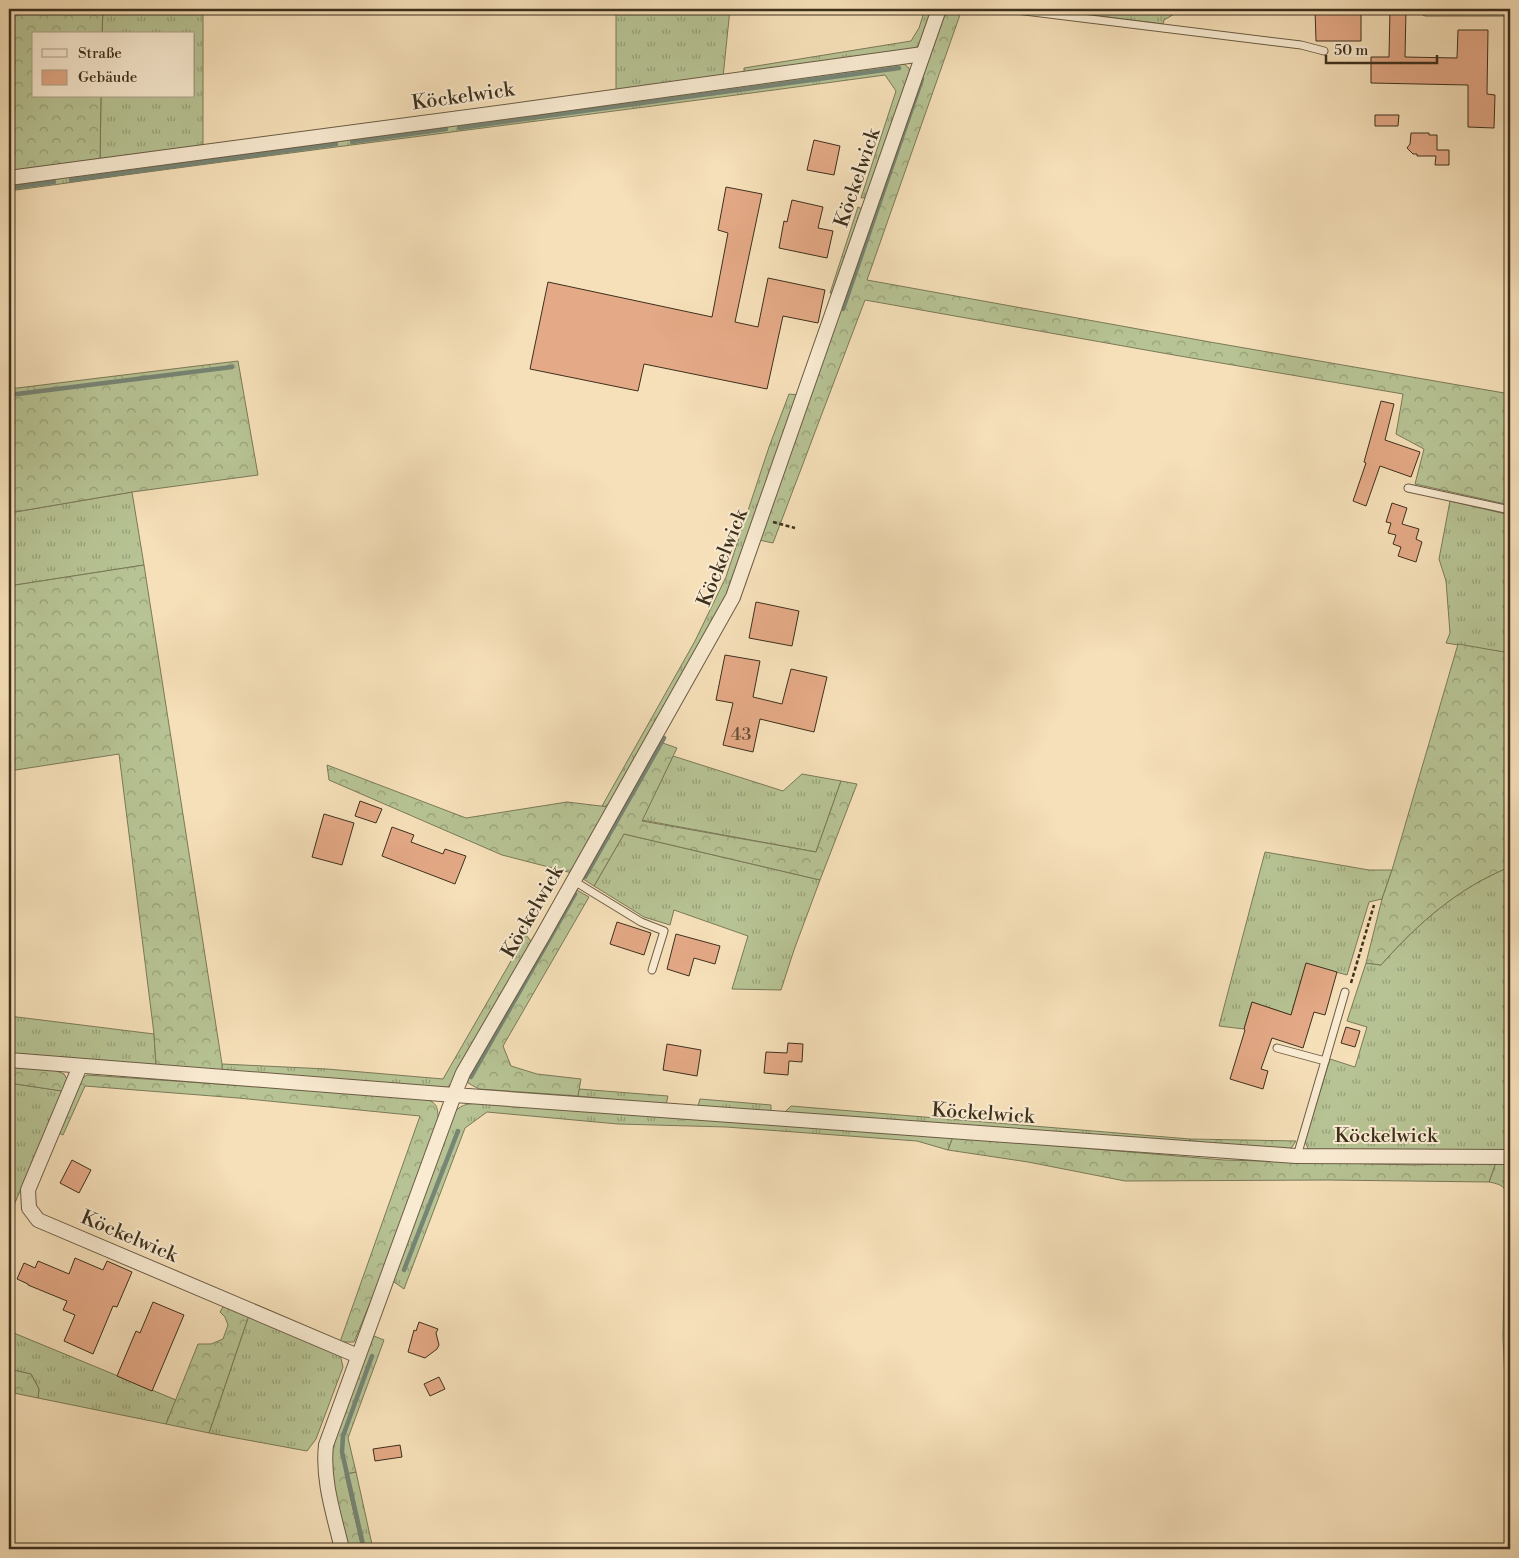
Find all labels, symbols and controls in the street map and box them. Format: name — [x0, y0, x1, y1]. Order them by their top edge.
legend — [32, 32, 195, 98]
scale bar — [1326, 32, 1438, 64]
text: 50 m — [1334, 41, 1368, 60]
text: Straße — [78, 44, 122, 63]
text: Gebäude — [78, 68, 137, 87]
street label: Köckelwick — [410, 77, 517, 117]
street label: Köckelwick — [829, 124, 887, 231]
street label: Köckelwick — [692, 504, 754, 610]
house number: 43 — [731, 723, 751, 746]
street label: Köckelwick — [496, 860, 570, 963]
street label: Köckelwick — [931, 1098, 1037, 1130]
street label: Köckelwick — [1335, 1124, 1439, 1149]
street label: Köckelwick — [77, 1205, 183, 1269]

